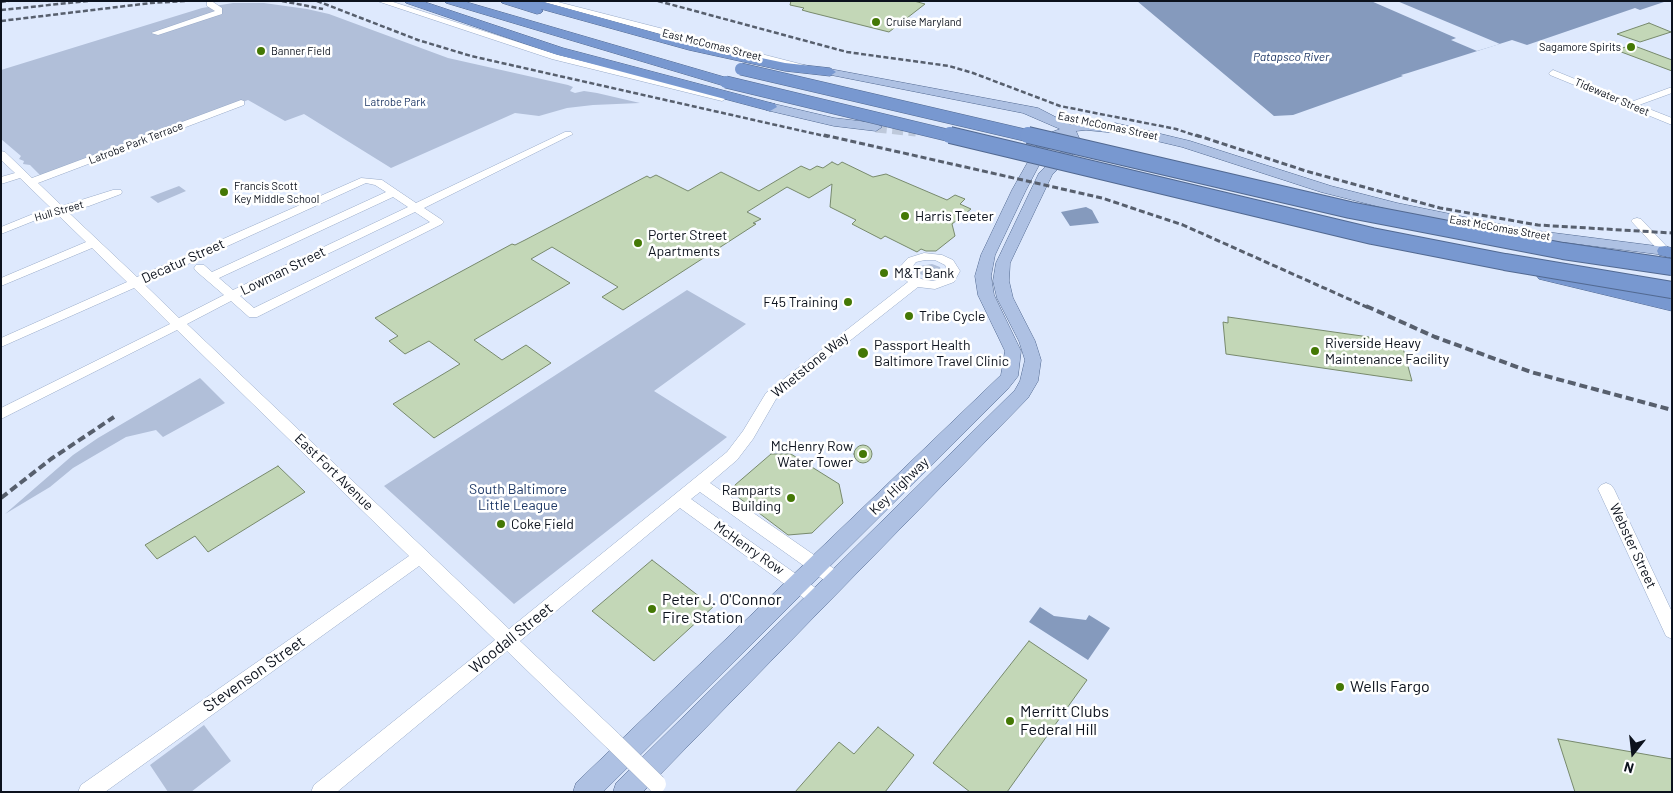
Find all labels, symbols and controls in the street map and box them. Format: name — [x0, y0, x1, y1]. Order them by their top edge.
place label: Cruise Maryland — [886, 15, 962, 29]
marker: Cruise Maryland — [870, 16, 882, 28]
street label: East McComas Street — [661, 26, 763, 64]
place label: Sagamore Spirits — [1539, 40, 1621, 54]
marker: Sagamore Spirits — [1625, 41, 1637, 53]
place label: Banner Field — [271, 44, 331, 58]
marker: Banner Field — [255, 45, 267, 57]
water label: Patapsco River — [1253, 50, 1329, 64]
street label: Tidewater Street — [1573, 75, 1651, 119]
park label: Latrobe Park — [364, 95, 426, 109]
street label: East McComas Street — [1057, 109, 1159, 143]
street label: Latrobe Park Terrace — [87, 119, 185, 167]
place label: Francis Scott Key Middle School — [234, 179, 319, 205]
marker: Francis Scott Key Middle School — [218, 186, 230, 198]
street label: Hull Street — [33, 198, 85, 224]
place label: Harris Teeter — [915, 208, 994, 224]
marker: Harris Teeter — [899, 210, 911, 222]
street label: East McComas Street — [1449, 213, 1551, 243]
place label: Porter Street Apartments — [648, 227, 727, 260]
street label: Decatur Street — [139, 235, 227, 287]
marker: Porter Street Apartments — [632, 237, 644, 249]
street label: Lowman Street — [238, 243, 328, 299]
place label: M&T Bank — [894, 265, 954, 281]
marker: M&T Bank — [878, 267, 890, 279]
place label: F45 Training — [763, 294, 838, 310]
marker: F45 Training — [842, 296, 854, 308]
place label: Tribe Cycle — [919, 308, 985, 324]
marker: Tribe Cycle — [903, 310, 915, 322]
street label: Whetstone Way — [768, 329, 852, 401]
place label: Riverside Heavy Maintenance Facility — [1325, 335, 1449, 368]
place label: Passport Health Baltimore Travel Clinic — [874, 337, 1009, 370]
marker: Riverside Heavy Maintenance Facility — [1309, 345, 1321, 357]
marker: Passport Health Baltimore Travel Clinic — [856, 346, 870, 360]
street label: East Fort Avenue — [291, 430, 377, 514]
place label: McHenry Row Water Tower — [771, 438, 853, 471]
marker: McHenry Row Water Tower — [857, 448, 869, 460]
street label: Key Highway — [866, 454, 932, 518]
park label: South Baltimore Little League — [469, 481, 567, 514]
place label: Ramparts Building — [722, 482, 781, 514]
marker: Ramparts Building — [785, 492, 797, 504]
street label: Webster Street — [1606, 501, 1660, 591]
place label: Coke Field — [511, 516, 574, 532]
marker: Coke Field — [495, 518, 507, 530]
street label: McHenry Row — [711, 518, 787, 578]
place label: Peter J. O'Connor Fire Station — [662, 590, 782, 628]
street label: Woodall Street — [465, 598, 557, 678]
marker: Peter J. O'Connor Fire Station — [646, 603, 658, 615]
street label: Stevenson Street — [199, 632, 309, 716]
place label: Wells Fargo — [1350, 677, 1430, 697]
marker: Wells Fargo — [1334, 681, 1346, 693]
place label: Merritt Clubs Federal Hill — [1020, 702, 1109, 740]
marker: Merritt Clubs Federal Hill — [1004, 715, 1016, 727]
north arrow — [1608, 728, 1658, 778]
text: N — [1622, 758, 1636, 777]

